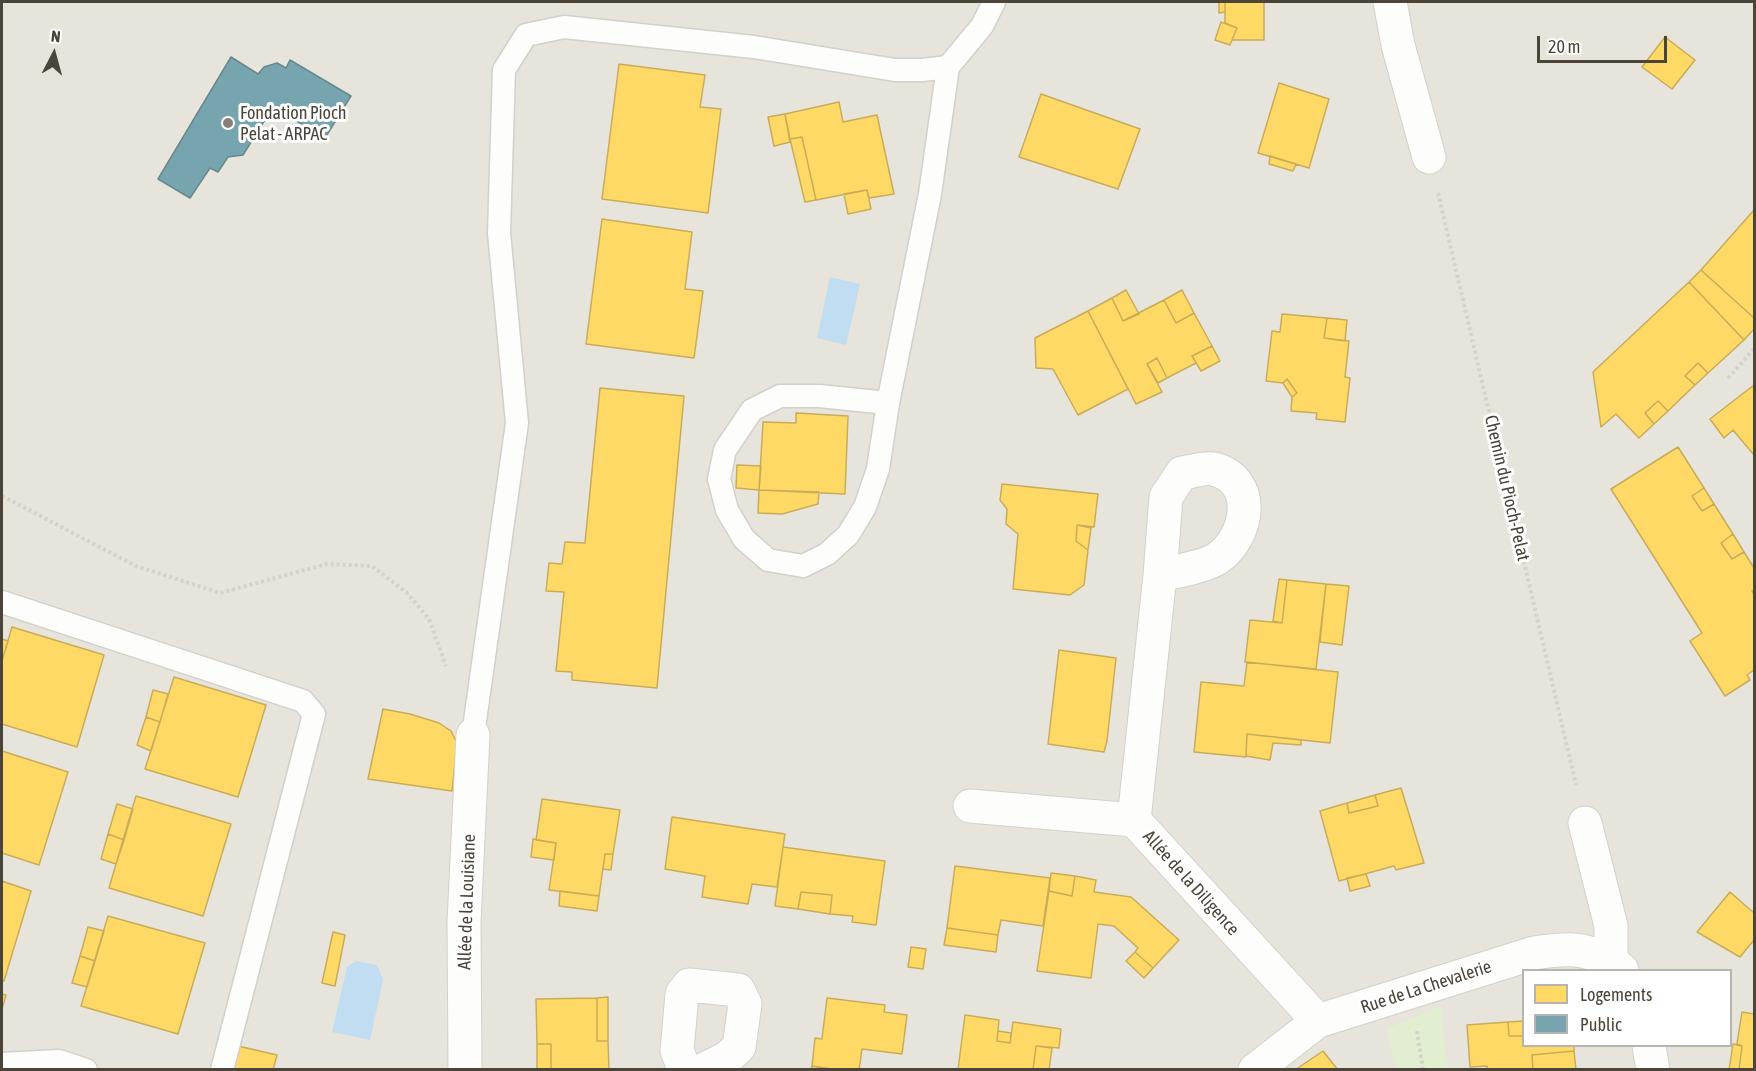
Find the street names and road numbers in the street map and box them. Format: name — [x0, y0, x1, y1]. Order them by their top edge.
street label: Chemin du Pioch-Pelat — [1480, 413, 1534, 563]
street label: Allée de la Diligence — [1138, 826, 1244, 940]
street label: Allée de la Louisiane — [454, 834, 480, 970]
street label: Rue de La Chevalerie — [1358, 956, 1494, 1018]

